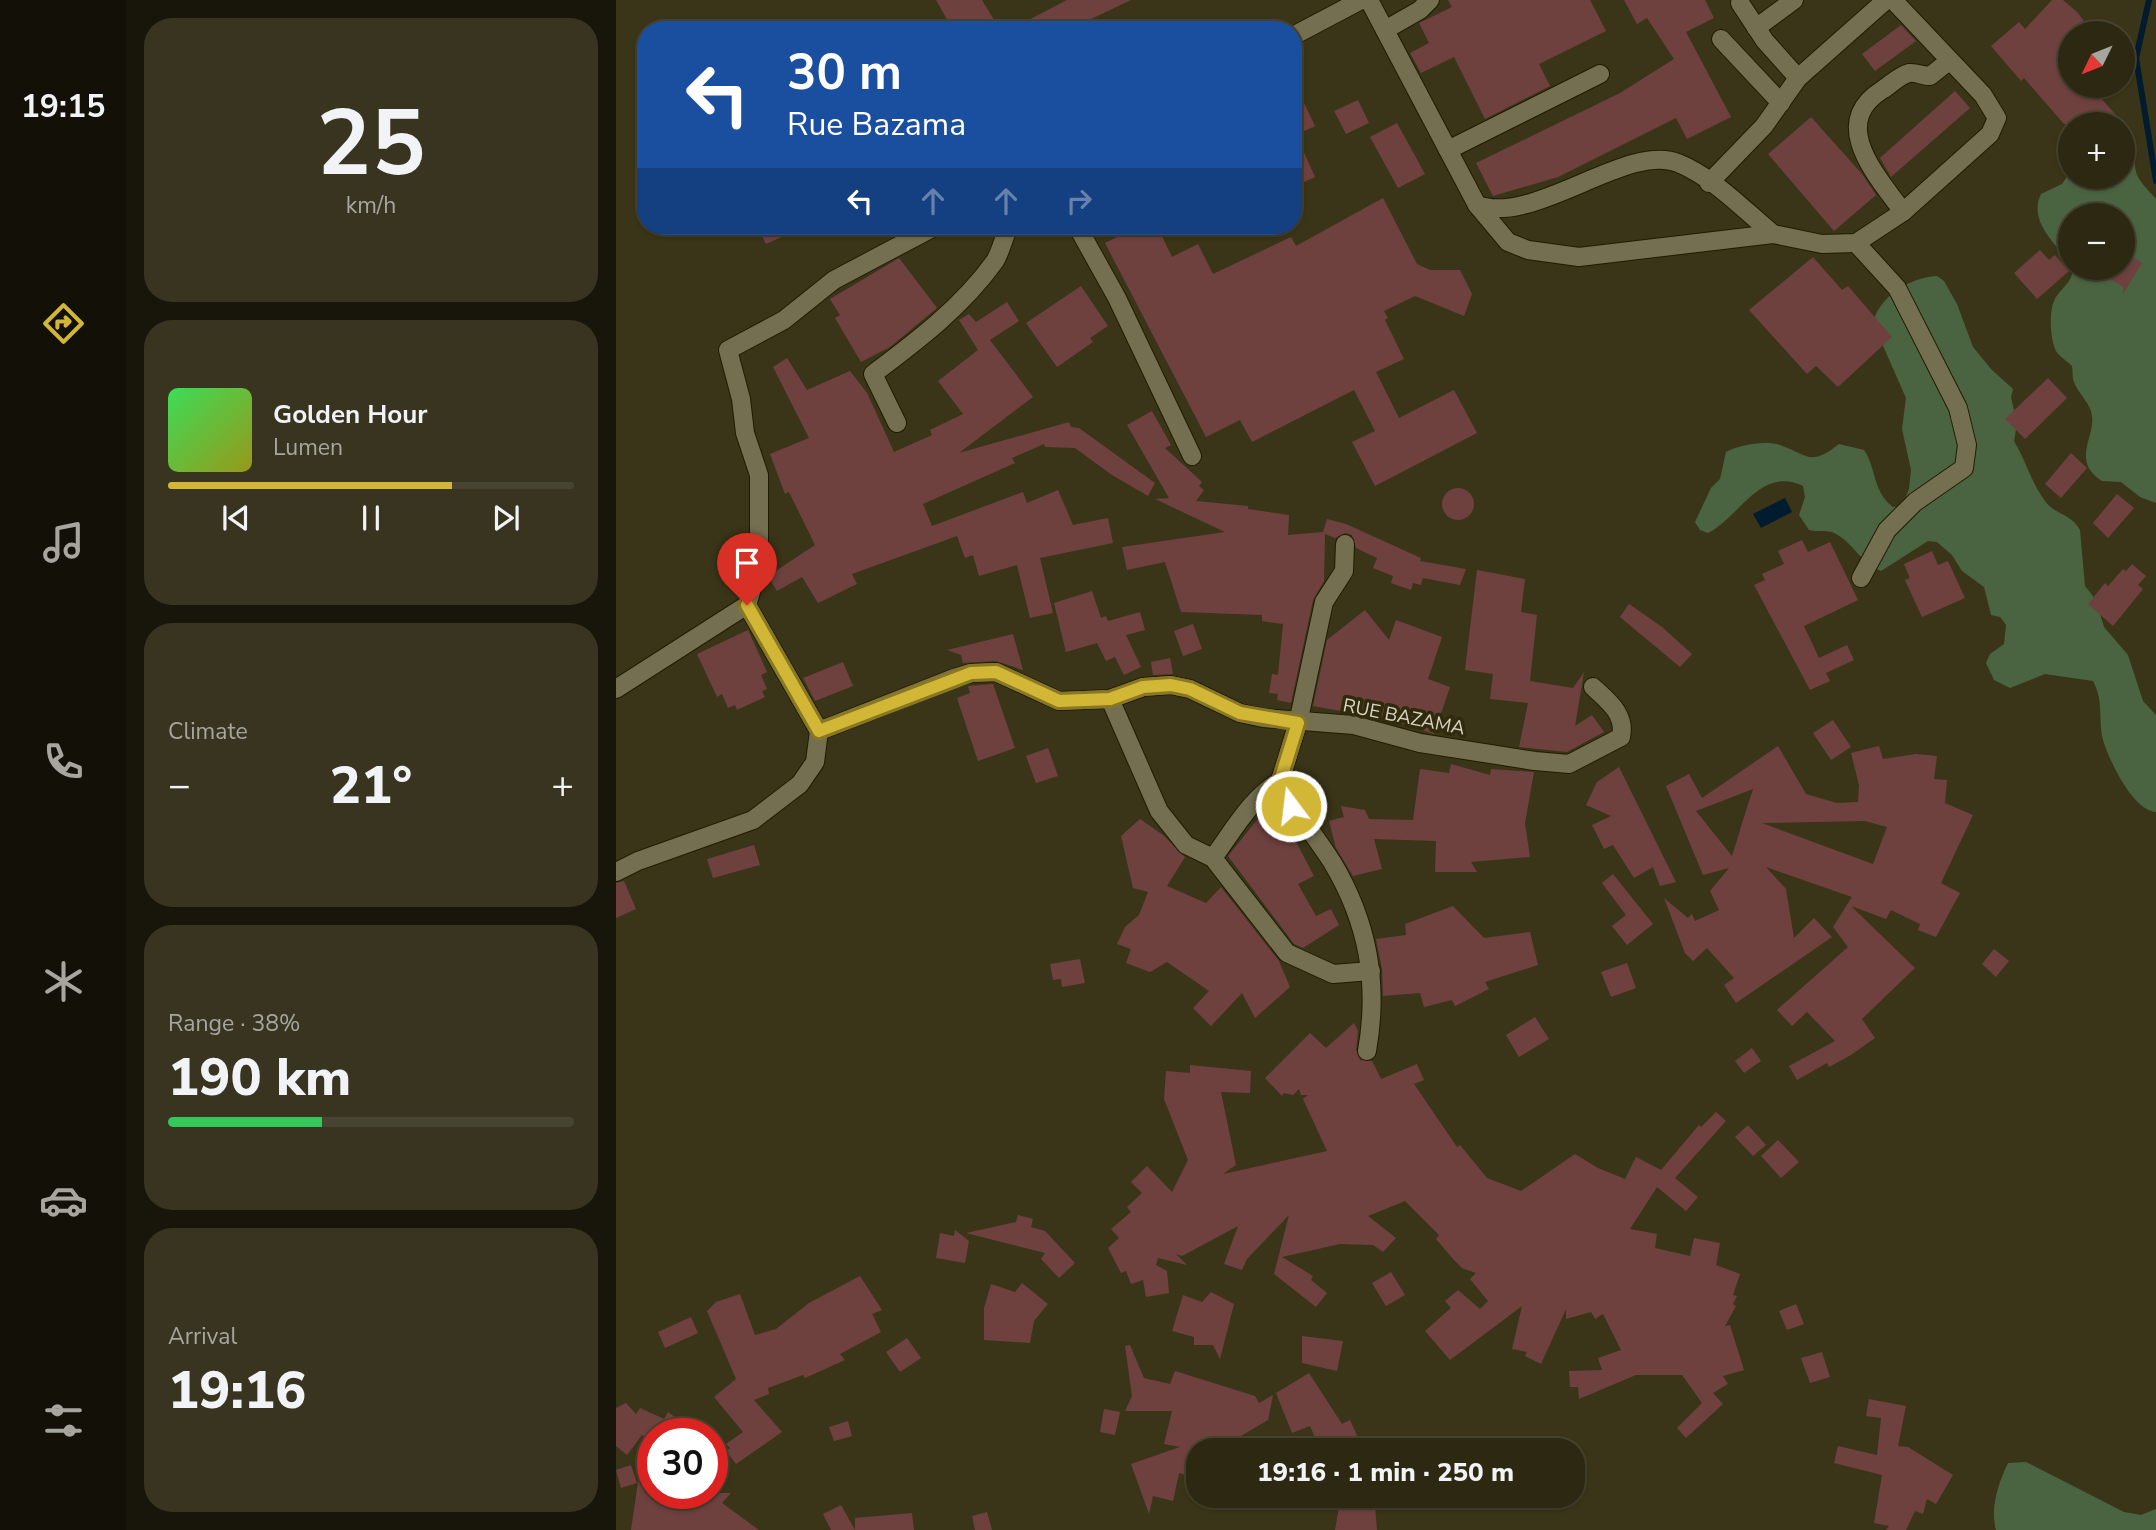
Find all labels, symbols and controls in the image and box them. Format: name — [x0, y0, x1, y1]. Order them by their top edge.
north arrow — [2058, 21, 2135, 98]
map controls — [2058, 21, 2135, 280]
text: 30 m — [787, 39, 902, 106]
icon: left — [672, 49, 763, 140]
text: 25 — [316, 82, 426, 206]
text: 19:15 — [21, 85, 105, 128]
text: Rue Bazama — [787, 103, 966, 146]
button: + — [2058, 112, 2135, 189]
icon: left — [841, 182, 879, 220]
icon: ahead — [914, 182, 952, 220]
icon: ahead — [987, 182, 1025, 220]
icon: right — [1060, 182, 1098, 220]
text: km/h — [346, 190, 396, 221]
button: − — [2058, 203, 2135, 280]
icon: directions — [39, 299, 88, 348]
text: Golden Hour — [273, 397, 428, 432]
text: Lumen — [273, 432, 343, 463]
icon: previous — [217, 499, 255, 537]
icon: pause — [352, 499, 390, 537]
icon: next — [487, 499, 525, 537]
icon: music — [39, 518, 88, 567]
pin — [717, 533, 777, 605]
icon: arrive — [728, 544, 766, 582]
street label: RUE BAZAMA — [1341, 692, 1467, 742]
text: Climate — [168, 716, 248, 747]
icon: phone — [39, 737, 88, 786]
text: 21° — [330, 750, 412, 821]
text: − — [168, 760, 191, 811]
text: + — [551, 760, 574, 811]
position arrow — [1254, 769, 1328, 843]
icon: climate — [39, 957, 88, 1006]
text: Range · 38% — [168, 1008, 300, 1039]
text: 190 km — [168, 1042, 351, 1113]
icon: car — [39, 1176, 88, 1225]
text: Arrival — [168, 1321, 237, 1352]
text: 19:16 — [168, 1355, 306, 1426]
icon: filters — [39, 1396, 88, 1445]
speed limit sign: 30 — [637, 1418, 728, 1509]
text: 19:16 · 1 min · 250 m — [1257, 1455, 1514, 1490]

